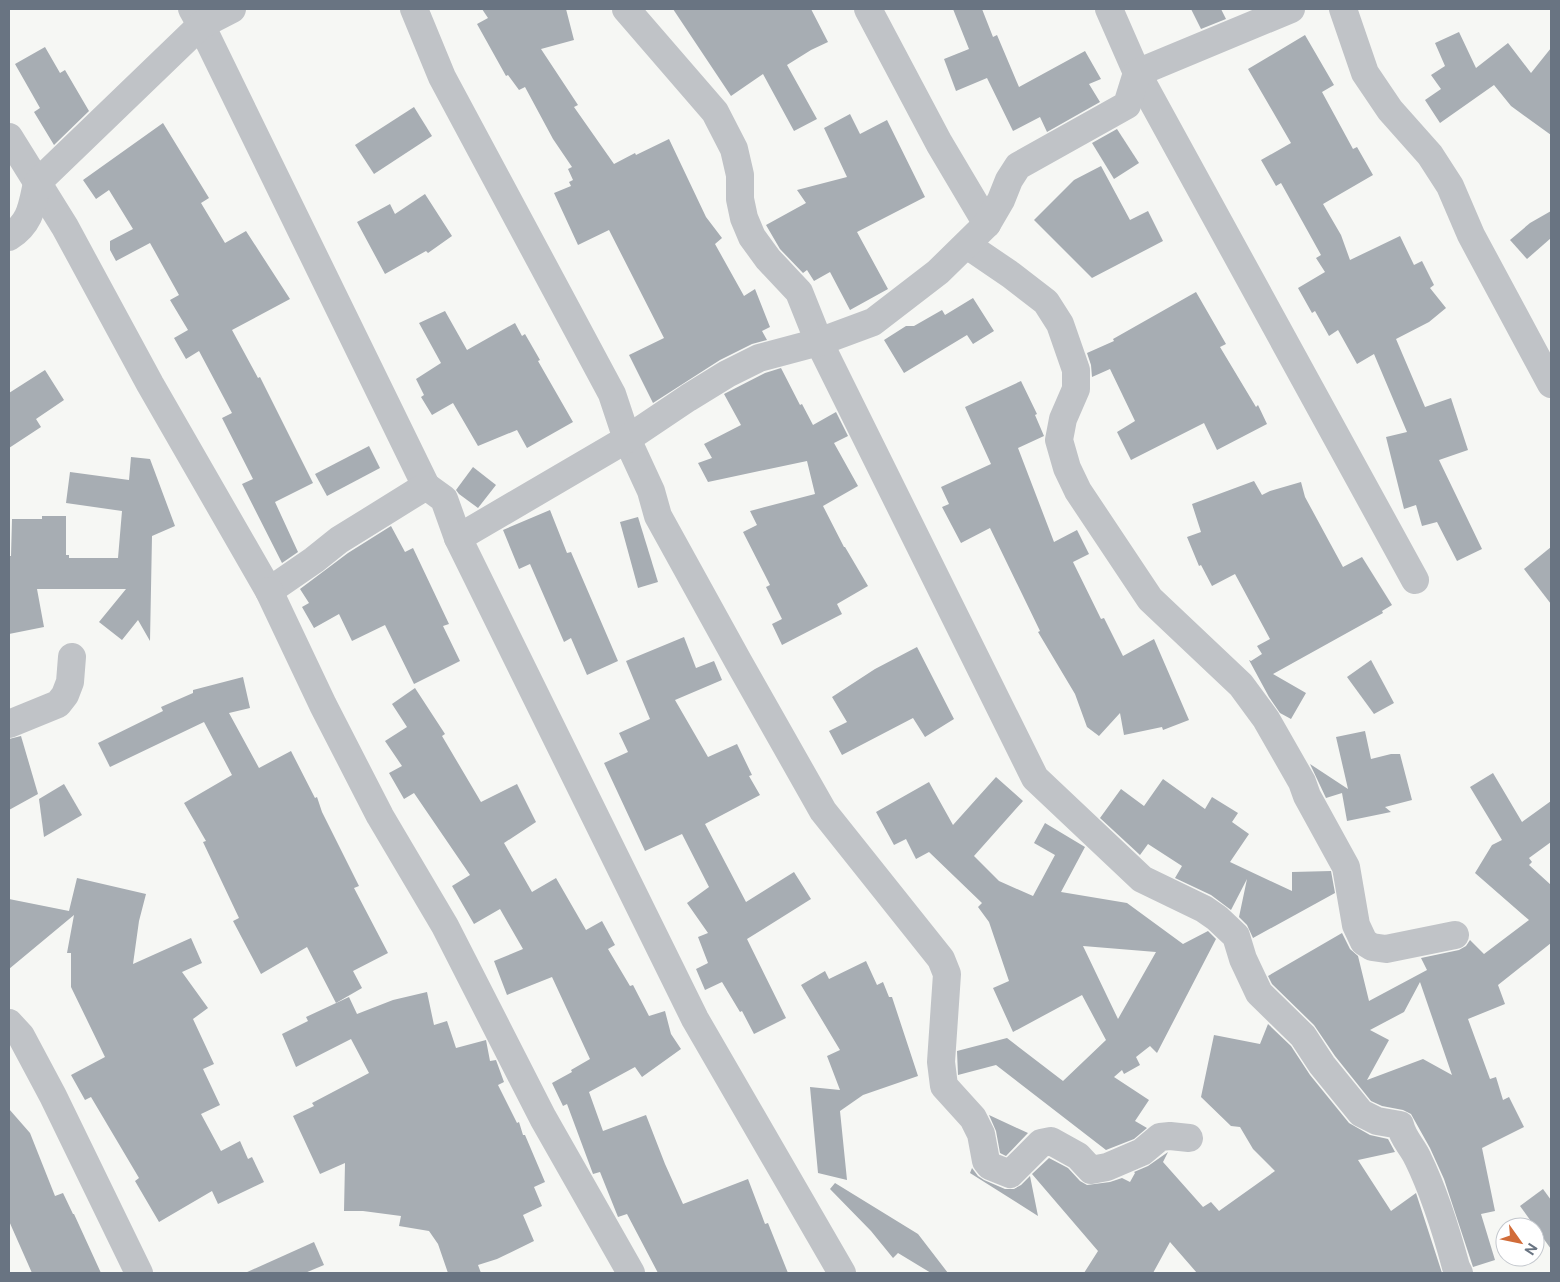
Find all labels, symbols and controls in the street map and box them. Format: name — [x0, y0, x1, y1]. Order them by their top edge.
north arrow — [1495, 1217, 1545, 1267]
text: N — [1521, 1240, 1541, 1258]

